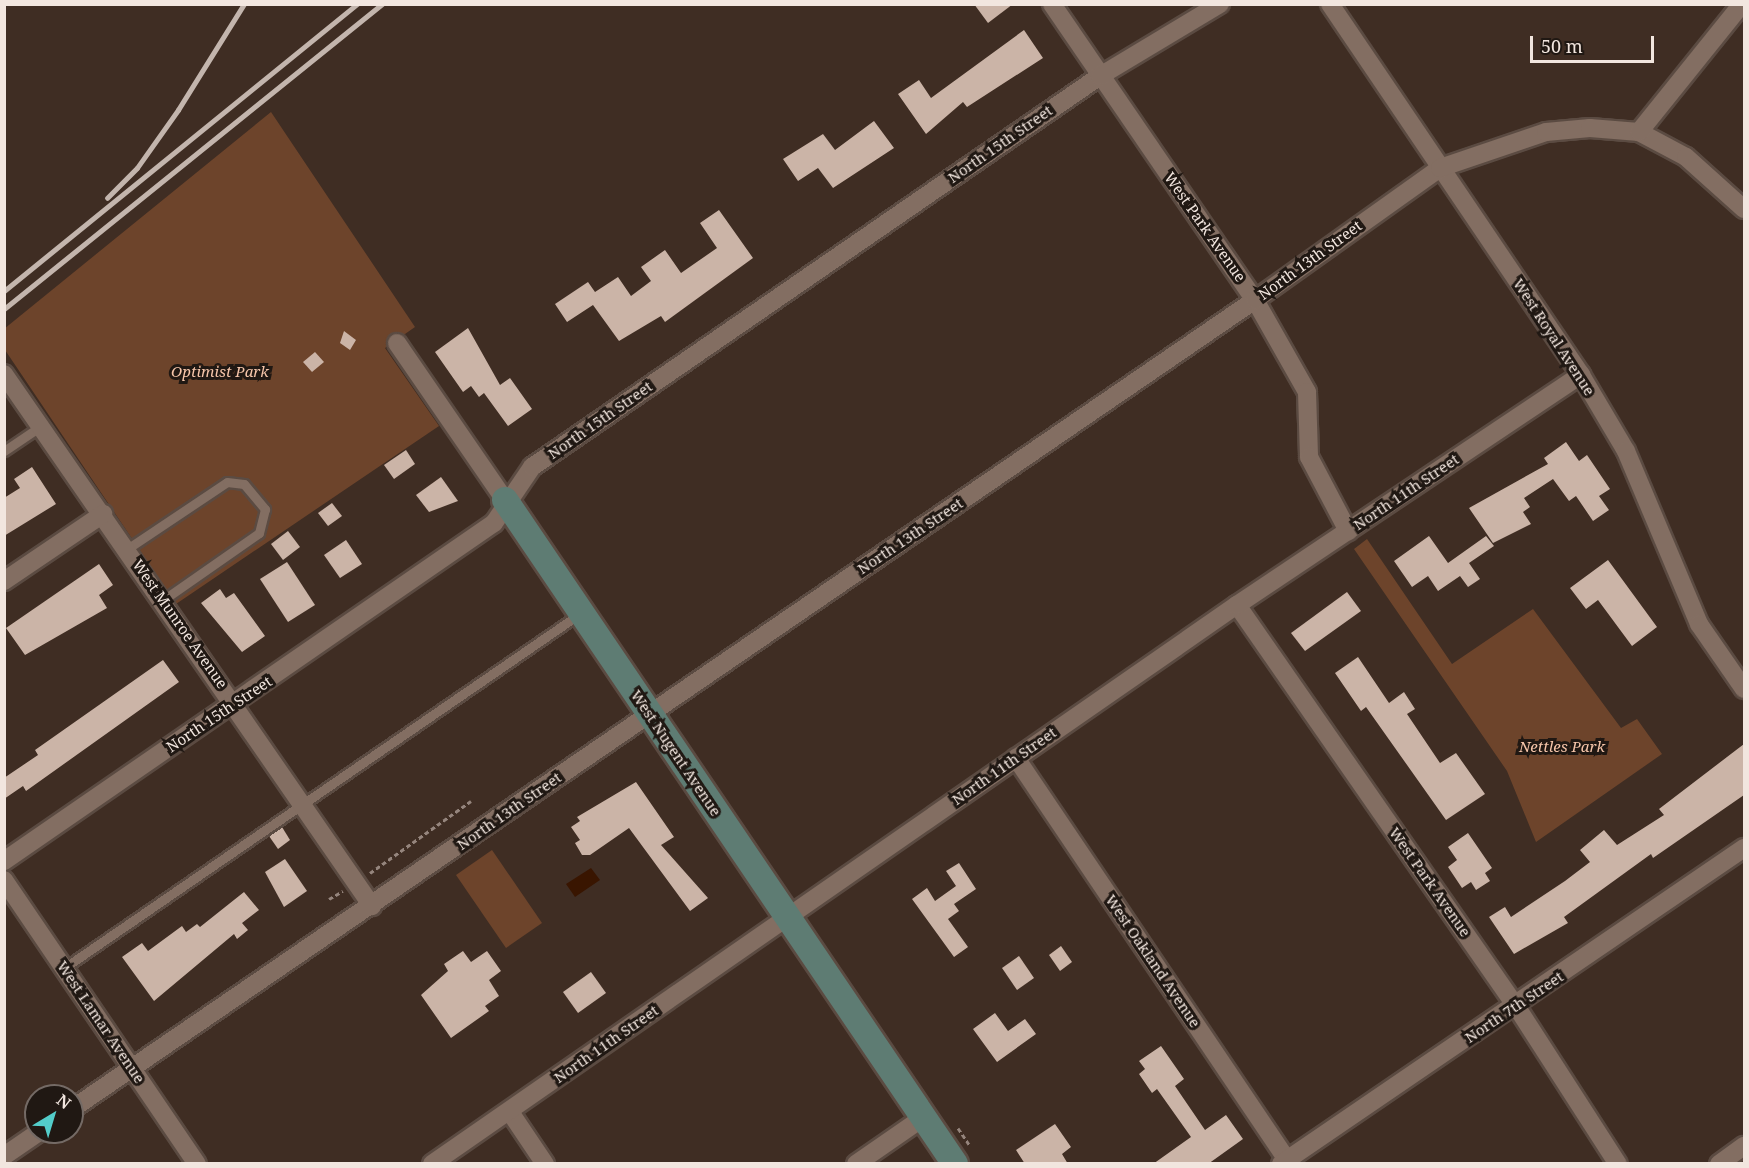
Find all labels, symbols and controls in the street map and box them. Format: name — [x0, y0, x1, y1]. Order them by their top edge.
scale bar — [1533, 24, 1658, 62]
text: 50 m — [1541, 34, 1583, 58]
street label: North 15th Street — [944, 101, 1056, 187]
street label: West Park Avenue — [1160, 169, 1250, 285]
street label: North 13th Street — [1255, 217, 1365, 303]
street label: West Royal Avenue — [1509, 275, 1599, 399]
park label: Optimist Park — [171, 363, 269, 381]
street label: North 15th Street — [544, 377, 656, 463]
street label: North 11th Street — [1350, 450, 1462, 534]
street label: North 13th Street — [854, 494, 966, 578]
street label: West Munroe Avenue — [129, 556, 231, 692]
street label: North 15th Street — [163, 672, 275, 756]
street label: West Nugent Avenue — [627, 686, 725, 820]
street label: North 11th Street — [948, 723, 1060, 809]
park label: Nettles Park — [1519, 738, 1605, 756]
street label: North 13th Street — [453, 768, 565, 854]
street label: West Park Avenue — [1385, 824, 1475, 940]
street label: West Oakland Avenue — [1102, 891, 1204, 1031]
street label: West Lamar Avenue — [53, 957, 149, 1087]
street label: North 7th Street — [1461, 967, 1567, 1047]
street label: North 11th Street — [550, 1001, 662, 1087]
north arrow — [24, 1084, 84, 1144]
text: N — [52, 1089, 76, 1114]

